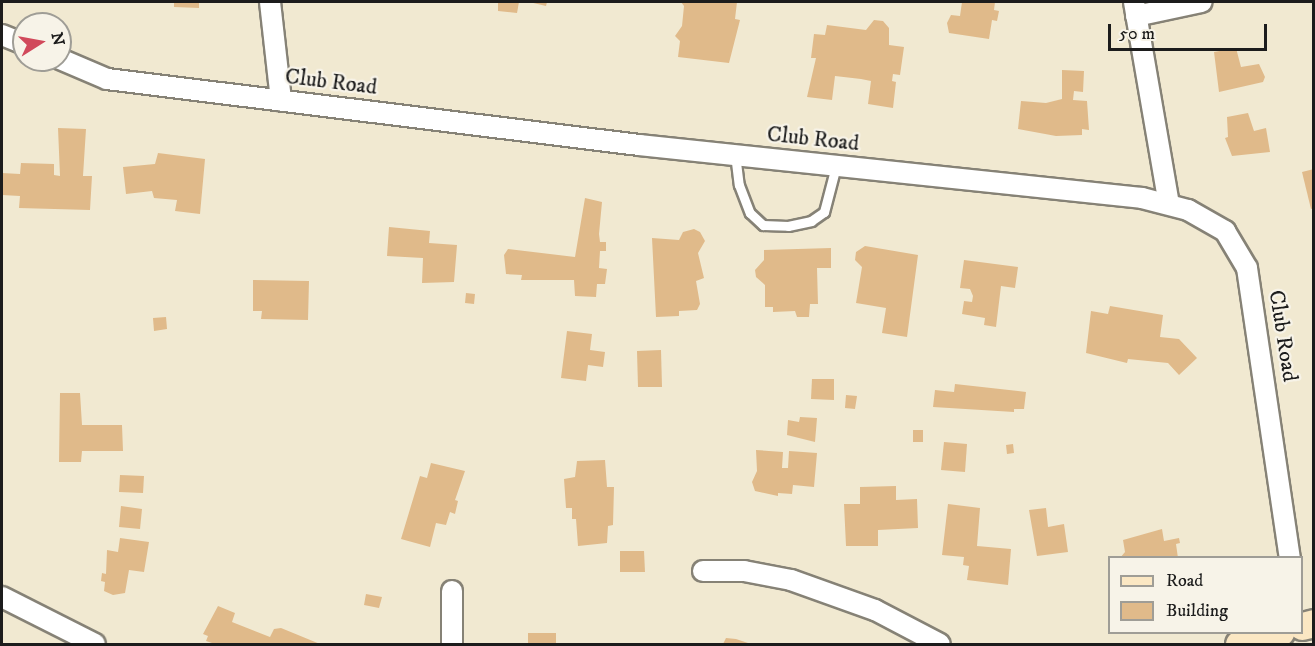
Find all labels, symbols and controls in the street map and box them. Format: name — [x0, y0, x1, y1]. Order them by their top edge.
north arrow — [12, 12, 72, 72]
scale bar — [1111, 12, 1270, 50]
text: 50 m — [1119, 23, 1155, 45]
text: N — [47, 31, 69, 47]
street label: Club Road — [284, 63, 378, 101]
street label: Club Road — [766, 121, 860, 157]
street label: Club Road — [1263, 288, 1303, 384]
legend — [1108, 556, 1303, 634]
text: Road — [1166, 570, 1203, 592]
text: Building — [1166, 600, 1228, 622]

